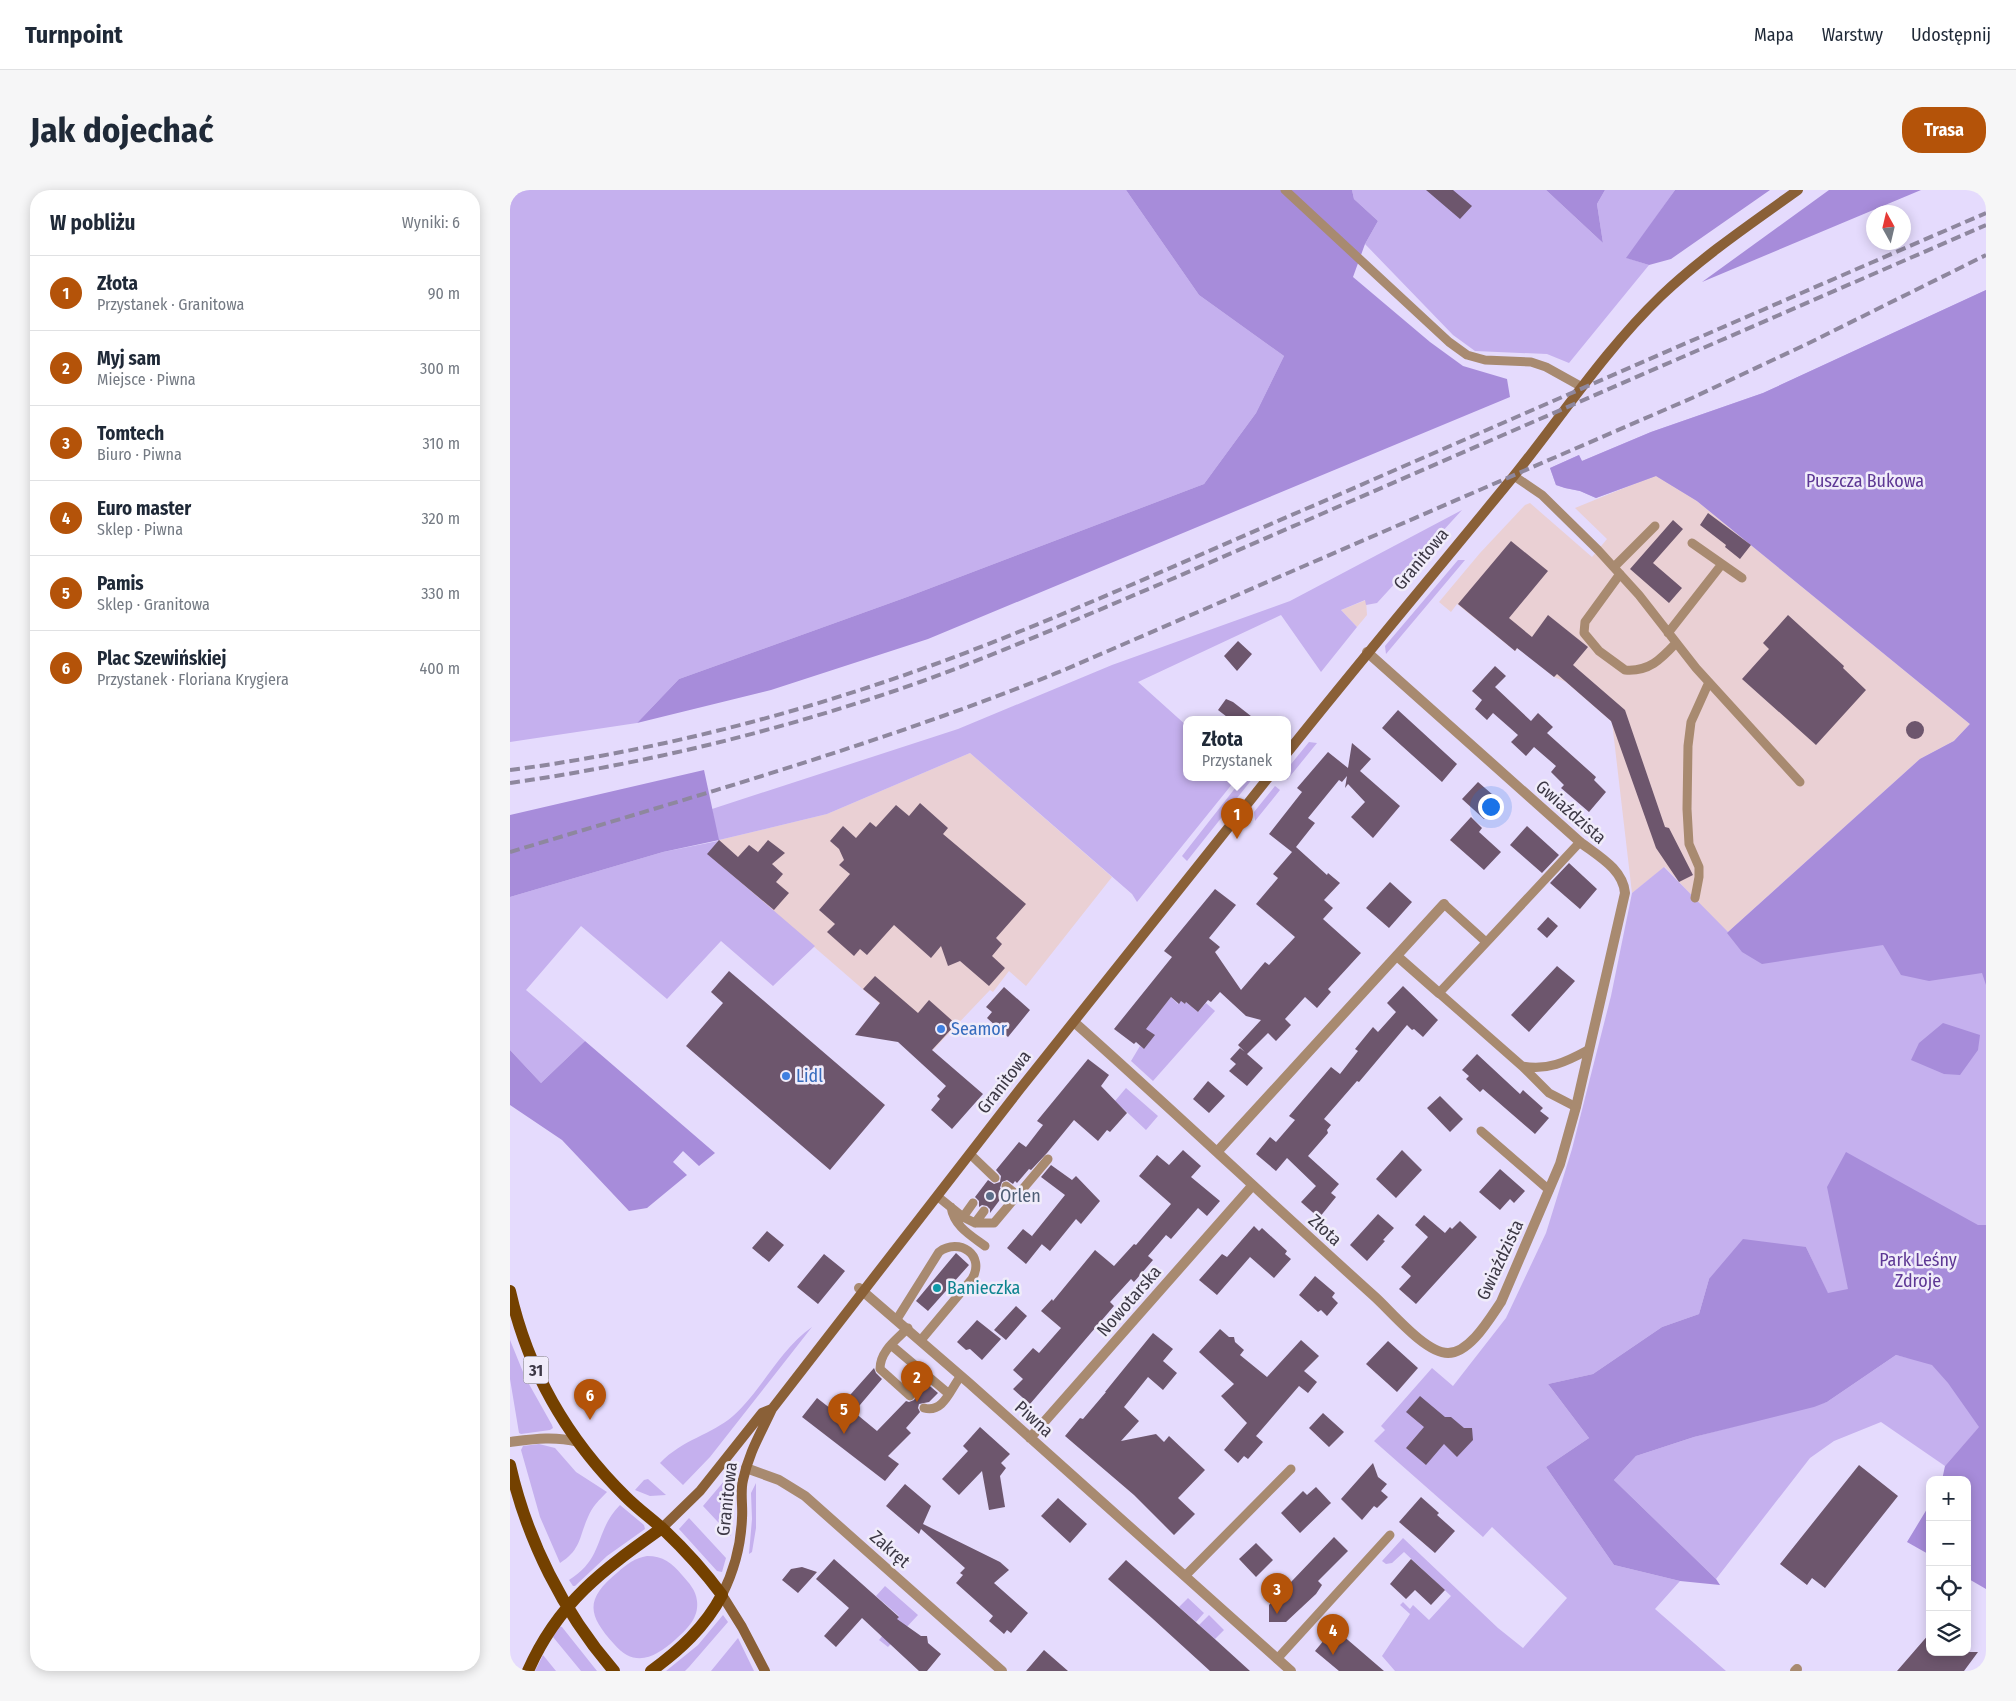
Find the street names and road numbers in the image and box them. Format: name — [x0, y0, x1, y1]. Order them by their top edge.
street label: Granitowa — [1389, 523, 1453, 595]
street label: Gwiaździsta — [1531, 775, 1611, 849]
street label: Granitowa — [972, 1046, 1036, 1118]
street label: Złota — [1304, 1209, 1346, 1251]
street label: Gwiaździsta — [1472, 1216, 1528, 1304]
street label: Nowotarska — [1092, 1261, 1166, 1341]
road number: 31 — [524, 1356, 548, 1384]
street label: Piwna — [1010, 1396, 1058, 1442]
street label: Granitowa — [712, 1461, 742, 1537]
street label: Zakręt — [865, 1526, 915, 1572]

